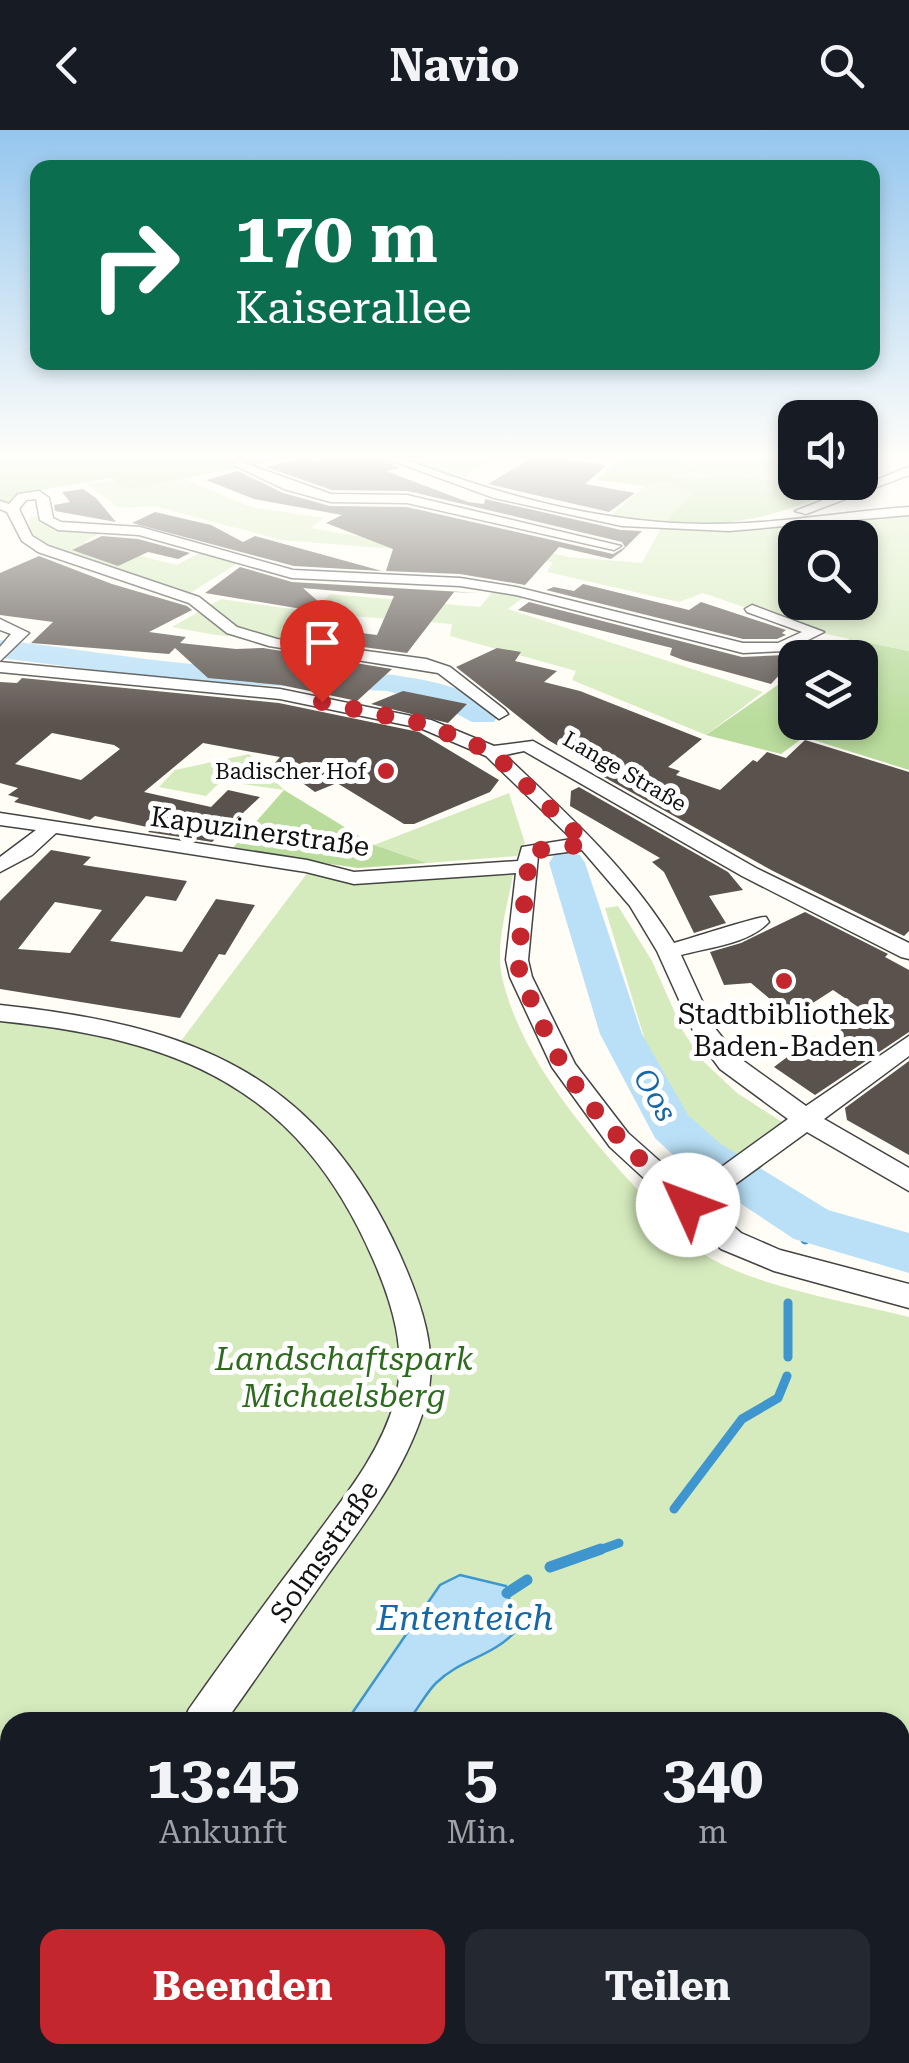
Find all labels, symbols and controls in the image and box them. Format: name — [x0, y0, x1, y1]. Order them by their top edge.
icon: back — [40, 38, 95, 93]
icon: search — [814, 38, 869, 93]
text: Navio — [389, 39, 520, 92]
text: 170 m — [235, 197, 438, 279]
icon: right — [70, 200, 200, 330]
text: Kaiserallee — [235, 281, 472, 334]
map controls — [778, 400, 878, 740]
button: sound — [778, 400, 878, 500]
button: search — [778, 520, 878, 620]
pin — [280, 600, 365, 703]
icon: arrive — [295, 615, 350, 670]
button: layers — [778, 640, 878, 740]
street label: Lange Straße — [559, 726, 691, 817]
place label: Badischer Hof — [215, 759, 368, 784]
marker: Badischer Hof — [375, 760, 397, 782]
street label: Kapuzinerstraße — [148, 800, 372, 863]
marker: Stadtbibliothek Baden-Baden — [773, 970, 795, 992]
place label: Stadtbibliothek Baden-Baden — [678, 998, 890, 1063]
water label: Oos — [626, 1062, 684, 1127]
position arrow — [636, 1153, 740, 1257]
park label: Landschaftspark Michaelsberg — [214, 1340, 474, 1415]
street label: Solmsstraße — [263, 1474, 385, 1628]
water label: Ententeich — [376, 1598, 553, 1639]
text: 13:45 — [147, 1742, 300, 1813]
text: 5 — [464, 1742, 498, 1813]
text: 340 — [663, 1742, 763, 1813]
text: Ankunft — [159, 1813, 287, 1851]
text: Min. — [446, 1813, 516, 1851]
text: m — [698, 1813, 728, 1851]
button: Beenden — [40, 1929, 445, 2044]
button: Teilen — [465, 1929, 870, 2044]

